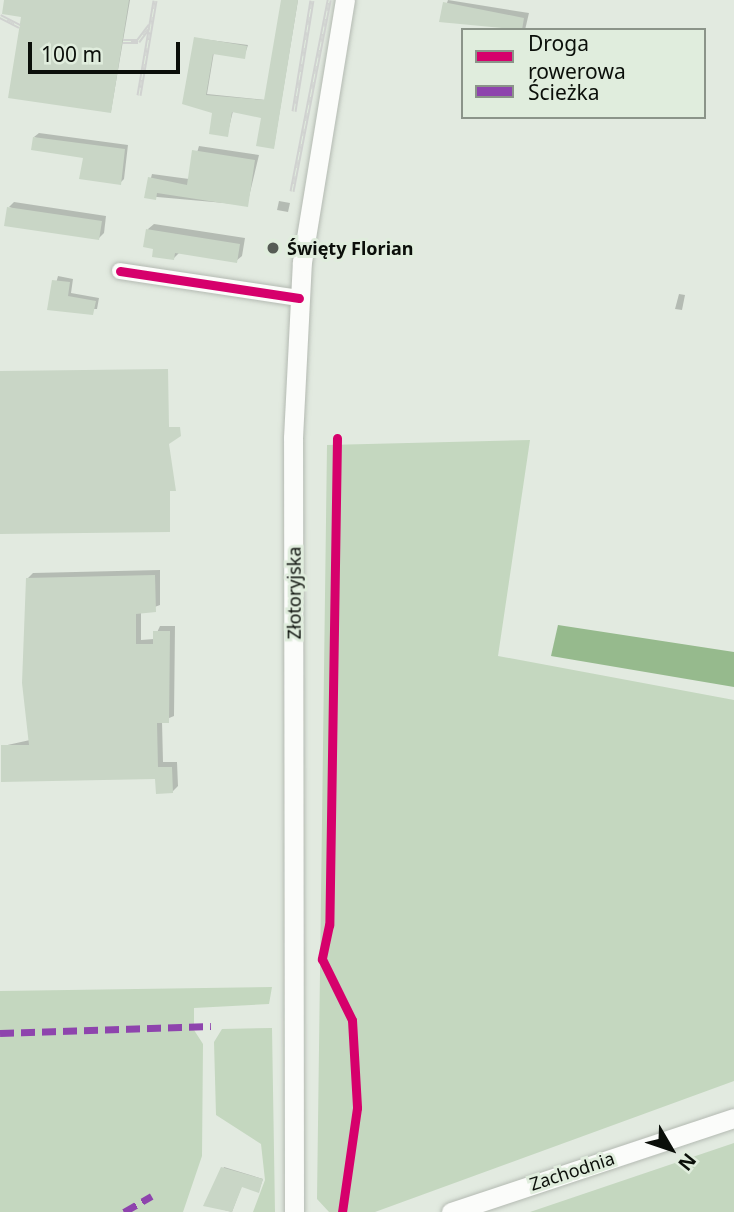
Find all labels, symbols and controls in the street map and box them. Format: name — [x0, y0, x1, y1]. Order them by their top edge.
scale bar — [32, 28, 184, 72]
legend — [461, 28, 706, 119]
text: Droga rowerowa — [528, 29, 626, 85]
text: 100 m — [41, 40, 102, 68]
text: Ścieżka — [528, 78, 600, 106]
place label: Święty Florian — [287, 237, 414, 259]
marker: Święty Florian — [265, 240, 281, 256]
street label: Złotoryjska — [283, 547, 305, 639]
north arrow — [636, 1114, 706, 1184]
street label: Zachodnia — [527, 1147, 617, 1195]
text: N — [672, 1148, 702, 1176]

